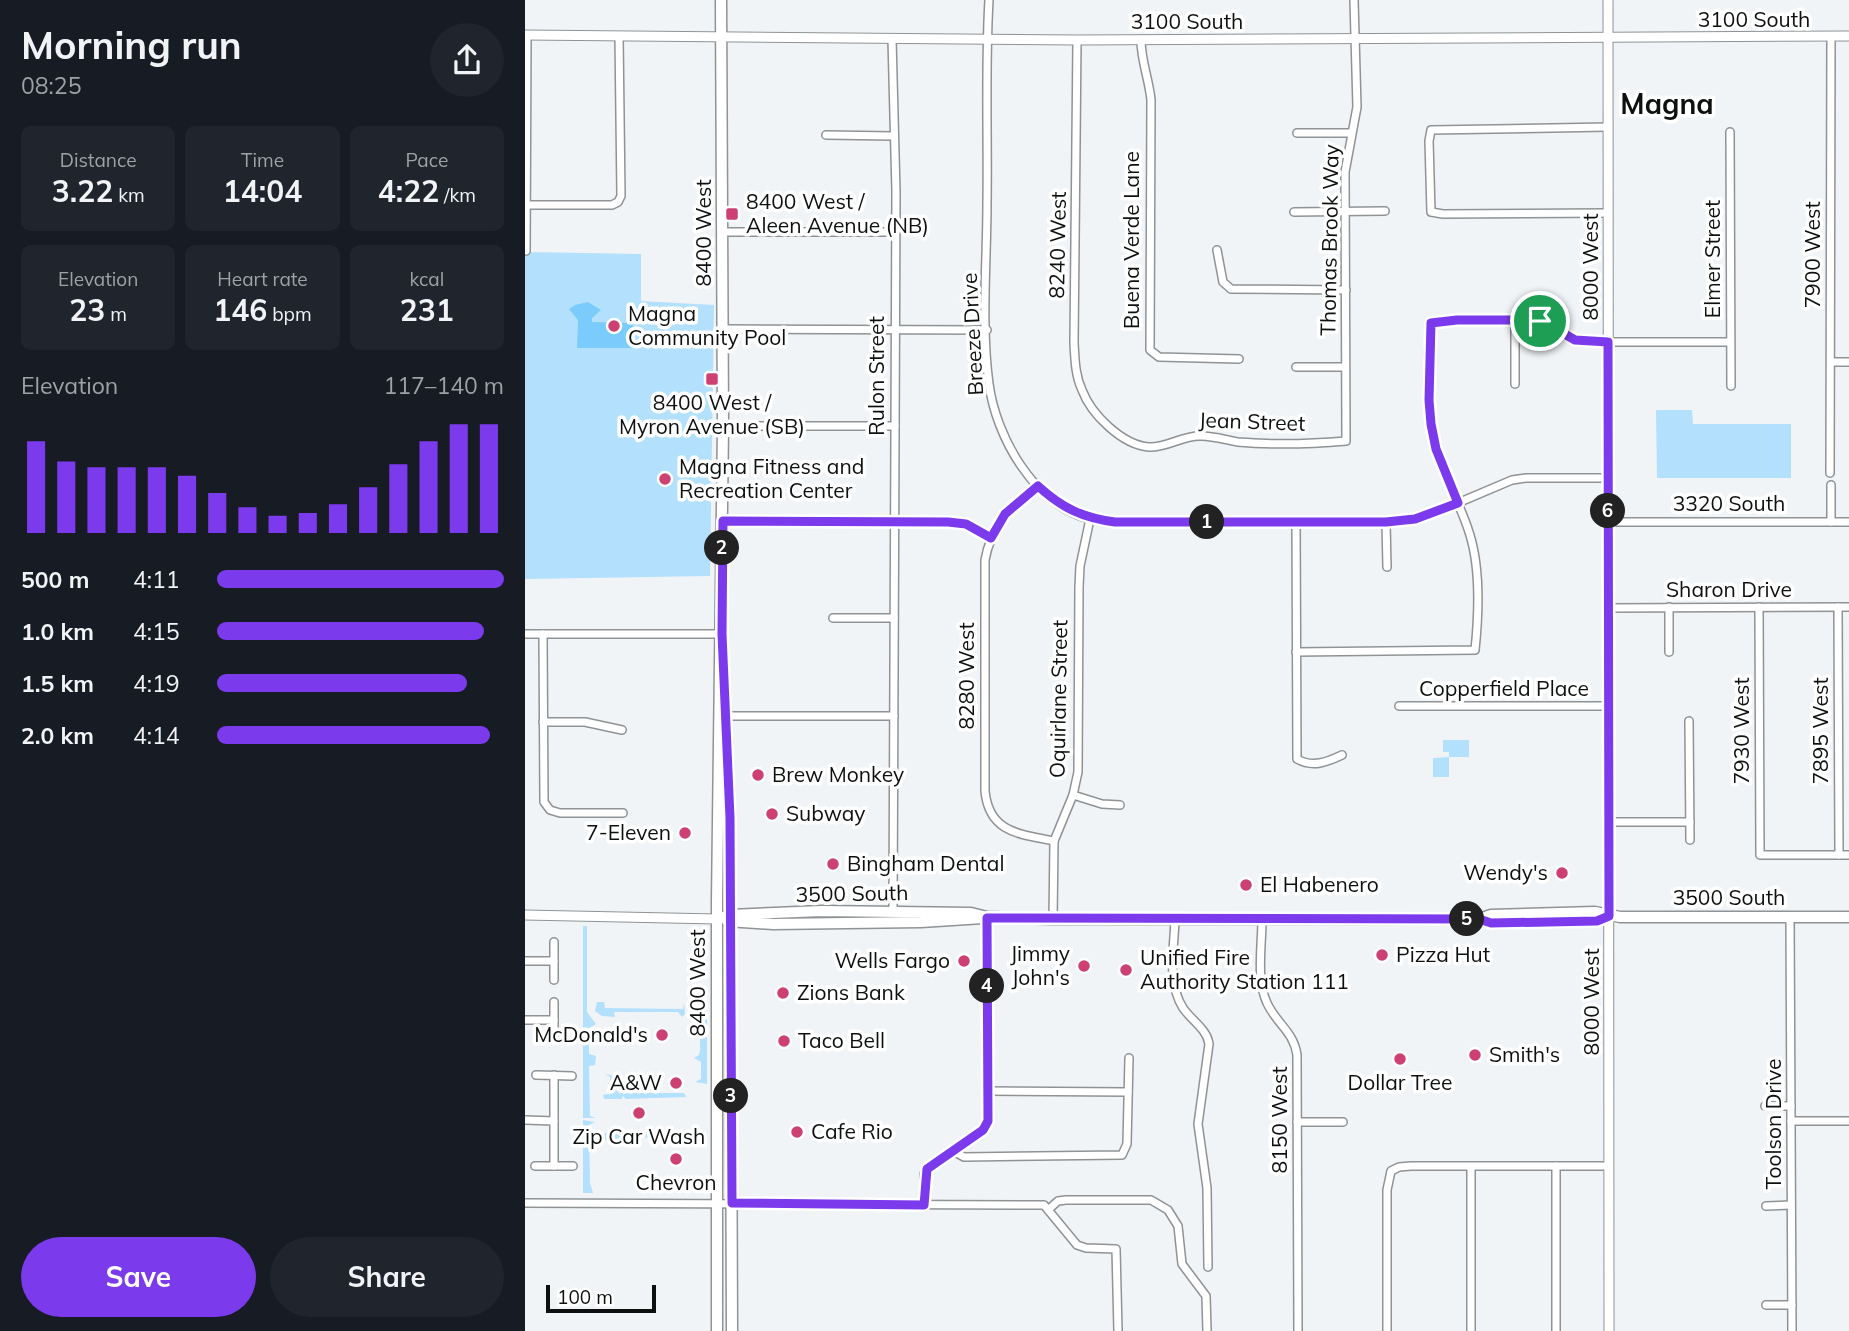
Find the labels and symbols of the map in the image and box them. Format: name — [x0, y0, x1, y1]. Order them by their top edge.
street label: 3100 South — [1698, 6, 1810, 32]
street label: 3100 South — [1131, 8, 1243, 34]
district label: Magna — [1620, 86, 1714, 121]
street label: Thomas Brook Way — [1314, 144, 1344, 336]
street label: Buena Verde Lane — [1118, 151, 1144, 329]
street label: 8400 West — [690, 179, 716, 287]
place label: 8400 West / Aleen Avenue (NB) — [746, 188, 929, 238]
street label: 8240 West — [1043, 191, 1071, 299]
street label: Elmer Street — [1699, 200, 1725, 318]
street label: 7900 West — [1799, 201, 1825, 309]
marker: 8400 West / Aleen Avenue (NB) — [724, 206, 740, 222]
street label: 8000 West — [1577, 213, 1603, 321]
street label: Breeze Drive — [956, 272, 988, 396]
pin — [1510, 291, 1570, 351]
place label: Magna Community Pool — [628, 300, 786, 350]
street label: Rulon Street — [863, 316, 889, 436]
marker: Magna Community Pool — [606, 318, 622, 334]
marker: 8400 West / Myron Avenue (SB) — [704, 371, 720, 387]
place label: 8400 West / Myron Avenue (SB) — [619, 389, 805, 439]
street label: Jean Street — [1198, 406, 1306, 436]
place label: Magna Fitness and Recreation Center — [679, 453, 864, 503]
marker: Magna Fitness and Recreation Center — [657, 471, 673, 487]
street label: 3320 South — [1673, 490, 1785, 516]
pin: 6 — [1591, 494, 1625, 528]
pin: 1 — [1189, 504, 1225, 540]
pin: 2 — [705, 530, 739, 566]
street label: Sharon Drive — [1666, 576, 1792, 602]
street label: Oquirlane Street — [1044, 620, 1072, 778]
street label: 8280 West — [953, 622, 979, 730]
street label: Copperfield Place — [1419, 675, 1589, 701]
street label: 7930 West — [1728, 677, 1754, 785]
street label: 7895 West — [1807, 677, 1833, 785]
place label: Brew Monkey — [772, 761, 904, 787]
marker: Brew Monkey — [750, 767, 766, 783]
place label: Subway — [786, 800, 865, 826]
marker: Subway — [764, 806, 780, 822]
place label: 7-Eleven — [586, 819, 671, 845]
marker: 7-Eleven — [677, 825, 693, 841]
place label: Bingham Dental — [847, 850, 1004, 876]
marker: Bingham Dental — [825, 856, 841, 872]
place label: Wendy's — [1463, 859, 1548, 885]
marker: Wendy's — [1554, 865, 1570, 881]
place label: El Habenero — [1260, 871, 1379, 897]
marker: El Habenero — [1238, 877, 1254, 893]
street label: 3500 South — [795, 879, 909, 907]
street label: 3500 South — [1673, 884, 1785, 910]
pin: 5 — [1450, 902, 1485, 936]
street label: 8400 West — [684, 929, 710, 1037]
place label: Jimmy John's — [1010, 940, 1070, 990]
place label: Pizza Hut — [1396, 941, 1490, 967]
place label: Unified Fire Authority Station 111 — [1140, 944, 1349, 994]
place label: Wells Fargo — [834, 947, 950, 973]
marker: Pizza Hut — [1374, 947, 1390, 963]
street label: 8000 West — [1578, 948, 1604, 1056]
marker: Wells Fargo — [956, 953, 972, 969]
marker: Jimmy John's — [1076, 958, 1092, 974]
marker: Unified Fire Authority Station 111 — [1118, 962, 1134, 978]
pin: 4 — [969, 968, 1005, 1004]
place label: Zions Bank — [797, 979, 905, 1005]
marker: Zions Bank — [775, 985, 791, 1001]
place label: McDonald's — [534, 1021, 648, 1047]
marker: McDonald's — [654, 1027, 670, 1043]
place label: Taco Bell — [798, 1027, 885, 1053]
marker: Taco Bell — [776, 1033, 792, 1049]
place label: Smith's — [1489, 1041, 1560, 1067]
marker: Smith's — [1467, 1047, 1483, 1063]
marker: Dollar Tree — [1392, 1051, 1408, 1067]
street label: Toolson Drive — [1760, 1059, 1786, 1189]
street label: 8150 West — [1266, 1066, 1292, 1174]
place label: A&W — [610, 1069, 662, 1095]
place label: Dollar Tree — [1348, 1069, 1452, 1095]
marker: A&W — [668, 1075, 684, 1091]
pin: 3 — [713, 1078, 749, 1114]
marker: Zip Car Wash — [631, 1105, 647, 1121]
place label: Cafe Rio — [811, 1118, 893, 1144]
place label: Zip Car Wash — [573, 1123, 705, 1149]
marker: Cafe Rio — [789, 1124, 805, 1140]
marker: Chevron — [668, 1151, 684, 1167]
place label: Chevron — [636, 1169, 716, 1195]
scale bar — [546, 1282, 656, 1314]

